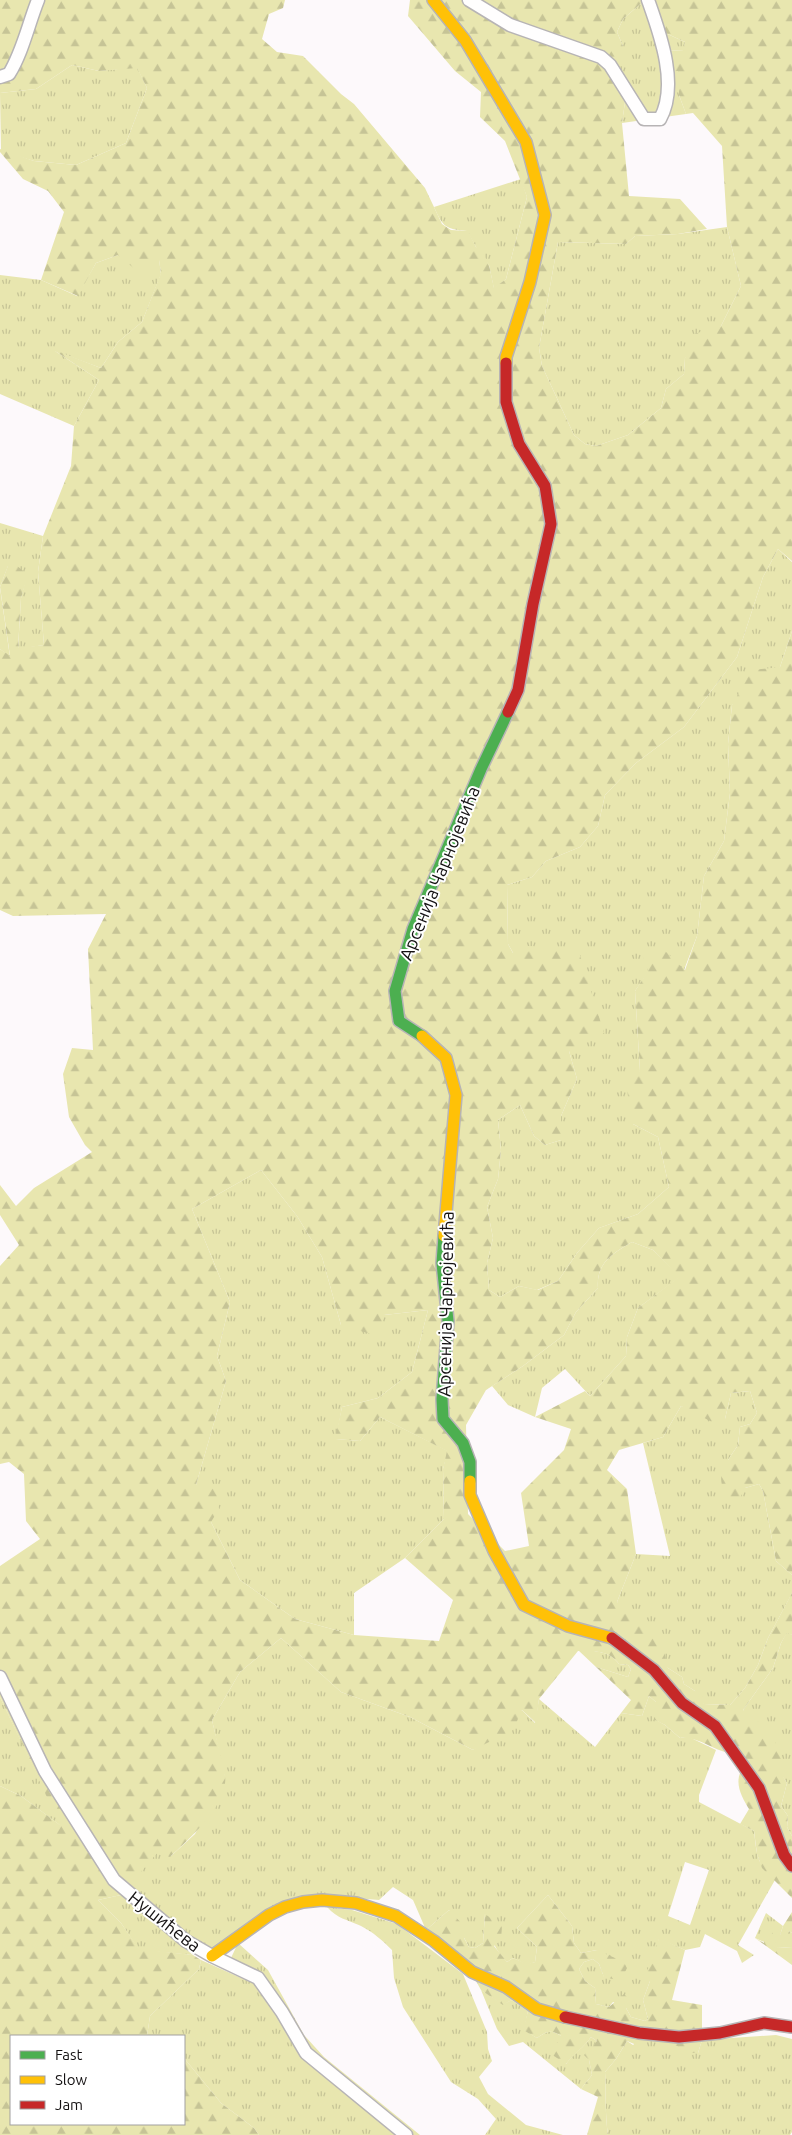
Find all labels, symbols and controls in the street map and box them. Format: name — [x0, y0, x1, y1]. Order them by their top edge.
street label: Арсенија Чарнојевића — [395, 783, 483, 963]
street label: Арсенија Чарнојевића — [433, 1211, 457, 1397]
street label: Нушићева — [125, 1887, 205, 1955]
legend — [10, 2035, 185, 2125]
text: Fast — [55, 2046, 83, 2063]
text: Slow — [55, 2071, 88, 2088]
text: Jam — [55, 2096, 83, 2113]

